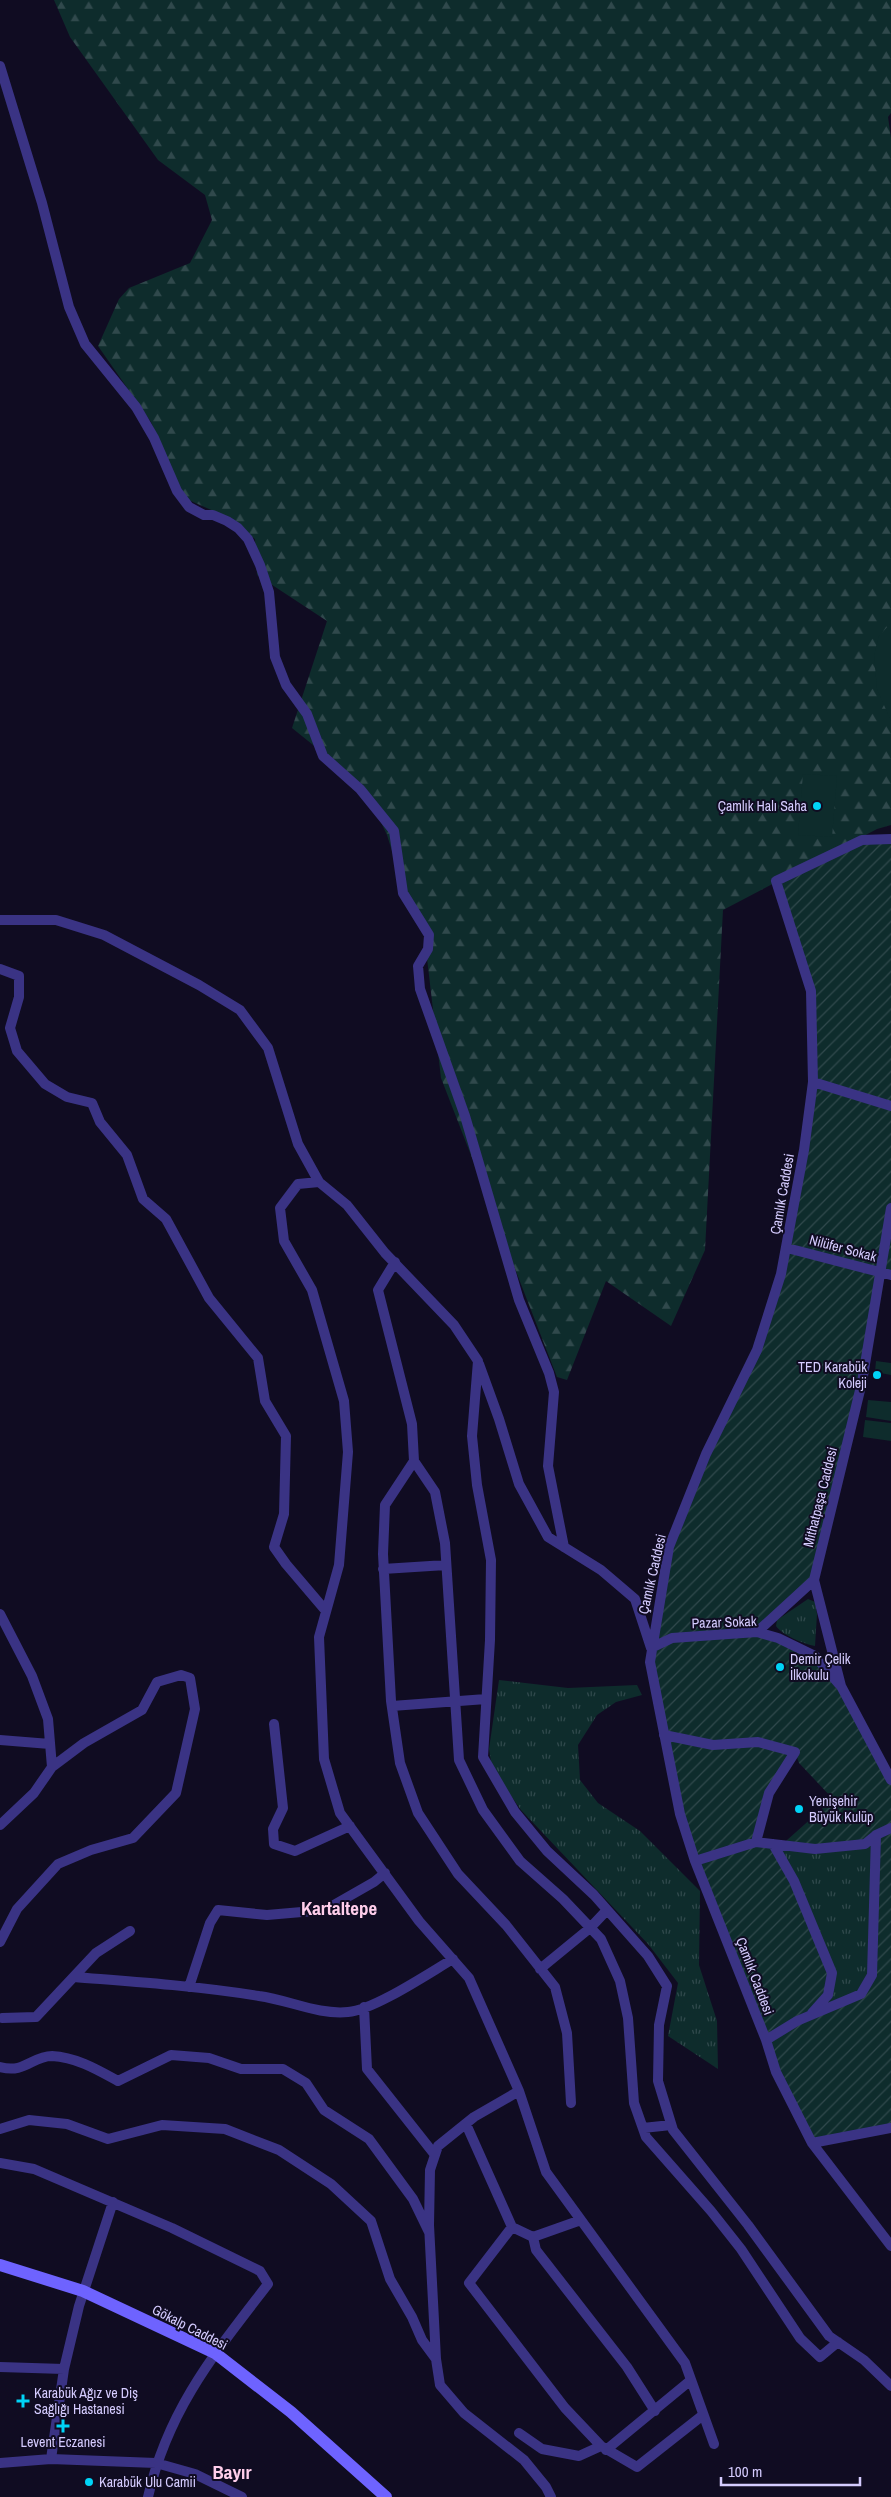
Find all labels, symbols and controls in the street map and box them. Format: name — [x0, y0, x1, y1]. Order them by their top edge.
place label: Çamlık Halı Saha — [718, 797, 808, 815]
marker: Çamlık Halı Saha — [811, 800, 823, 812]
street label: Çamlık Caddesi — [766, 1152, 798, 1236]
street label: Nilüfer Sokak — [807, 1230, 879, 1266]
place label: TED Karabük Koleji — [798, 1358, 867, 1392]
marker: TED Karabük Koleji — [871, 1369, 883, 1381]
street label: Mithatpaşa Caddesi — [799, 1445, 841, 1549]
street label: Çamlık Caddesi — [634, 1532, 670, 1616]
street label: Pazar Sokak — [691, 1612, 757, 1632]
place label: Demir Çelik İlkokulu — [790, 1650, 851, 1684]
marker: Demir Çelik İlkokulu — [774, 1661, 786, 1673]
place label: Yenişehir Büyük Kulüp — [809, 1792, 873, 1826]
marker: Yenişehir Büyük Kulüp — [793, 1803, 805, 1815]
district label: Kartaltepe — [301, 1895, 377, 1921]
street label: Çamlık Caddesi — [732, 1935, 778, 2017]
street label: Gökalp Caddesi — [149, 2300, 231, 2354]
place label: Karabük Ağız ve Diş Sağlığı Hastanesi — [34, 2384, 138, 2418]
marker: Karabük Ağız ve Diş Sağlığı Hastanesi — [16, 2394, 30, 2408]
marker: Levent Eczanesi — [57, 2420, 69, 2432]
place label: Levent Eczanesi — [21, 2433, 105, 2451]
scale bar — [721, 2454, 860, 2486]
district label: Bayır — [213, 2459, 251, 2485]
text: 100 m — [728, 2461, 762, 2482]
place label: Karabük Ulu Camii — [99, 2473, 196, 2491]
marker: Karabük Ulu Camii — [83, 2476, 95, 2488]

